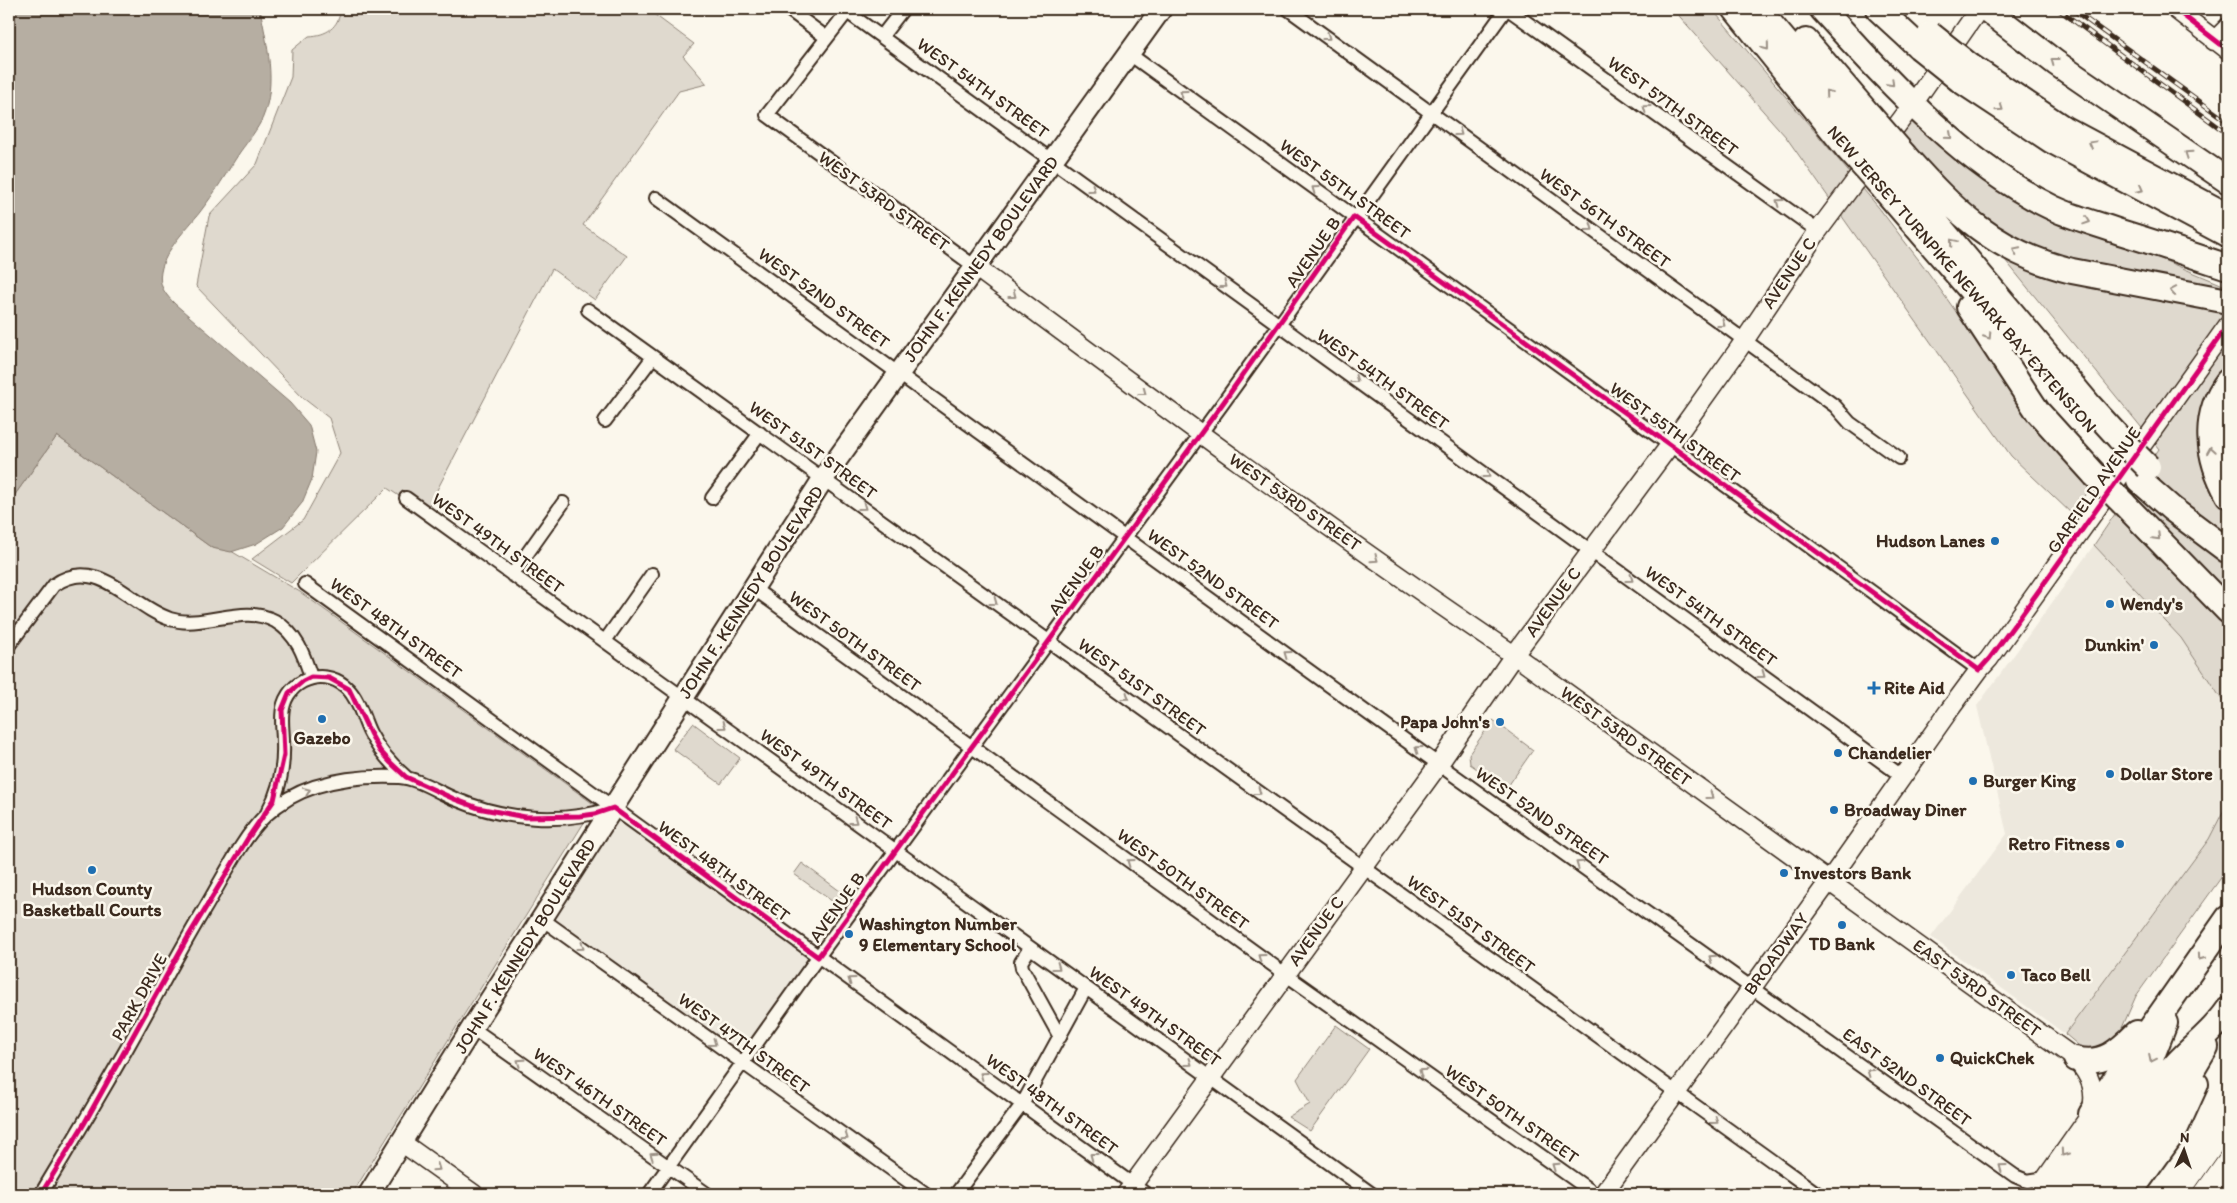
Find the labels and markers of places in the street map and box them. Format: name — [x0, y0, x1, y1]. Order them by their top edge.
place label: Hudson Lanes — [1876, 530, 1985, 552]
marker: Hudson Lanes — [1989, 535, 2001, 547]
place label: Wendy's — [2120, 593, 2183, 615]
marker: Wendy's — [2104, 598, 2116, 610]
place label: Dunkin' — [2085, 634, 2144, 656]
marker: Dunkin' — [2148, 639, 2160, 651]
place label: Rite Aid — [1884, 677, 1945, 699]
marker: Rite Aid — [1868, 682, 1880, 694]
place label: Papa John's — [1400, 711, 1490, 733]
marker: Gazebo — [316, 713, 328, 725]
marker: Papa John's — [1494, 716, 1506, 728]
place label: Gazebo — [293, 727, 351, 749]
place label: Chandelier — [1848, 742, 1933, 764]
marker: Chandelier — [1832, 747, 1844, 759]
place label: Dollar Store — [2120, 763, 2213, 785]
marker: Dollar Store — [2104, 768, 2116, 780]
place label: Burger King — [1983, 770, 2077, 792]
marker: Burger King — [1967, 775, 1979, 787]
place label: Broadway Diner — [1844, 799, 1967, 821]
marker: Broadway Diner — [1828, 804, 1840, 816]
place label: Retro Fitness — [2008, 833, 2110, 855]
marker: Retro Fitness — [2114, 838, 2126, 850]
place label: Investors Bank — [1794, 862, 1912, 884]
marker: Hudson County Basketball Courts — [86, 864, 98, 876]
marker: Investors Bank — [1778, 867, 1790, 879]
place label: Hudson County Basketball Courts — [22, 878, 162, 921]
place label: Washington Number 9 Elementary School — [859, 913, 1018, 956]
marker: TD Bank — [1836, 919, 1848, 931]
marker: Washington Number 9 Elementary School — [843, 928, 855, 940]
place label: TD Bank — [1808, 933, 1876, 955]
place label: Taco Bell — [2020, 964, 2091, 986]
marker: Taco Bell — [2005, 969, 2017, 981]
place label: QuickChek — [1950, 1047, 2035, 1069]
marker: QuickChek — [1934, 1052, 1946, 1064]

